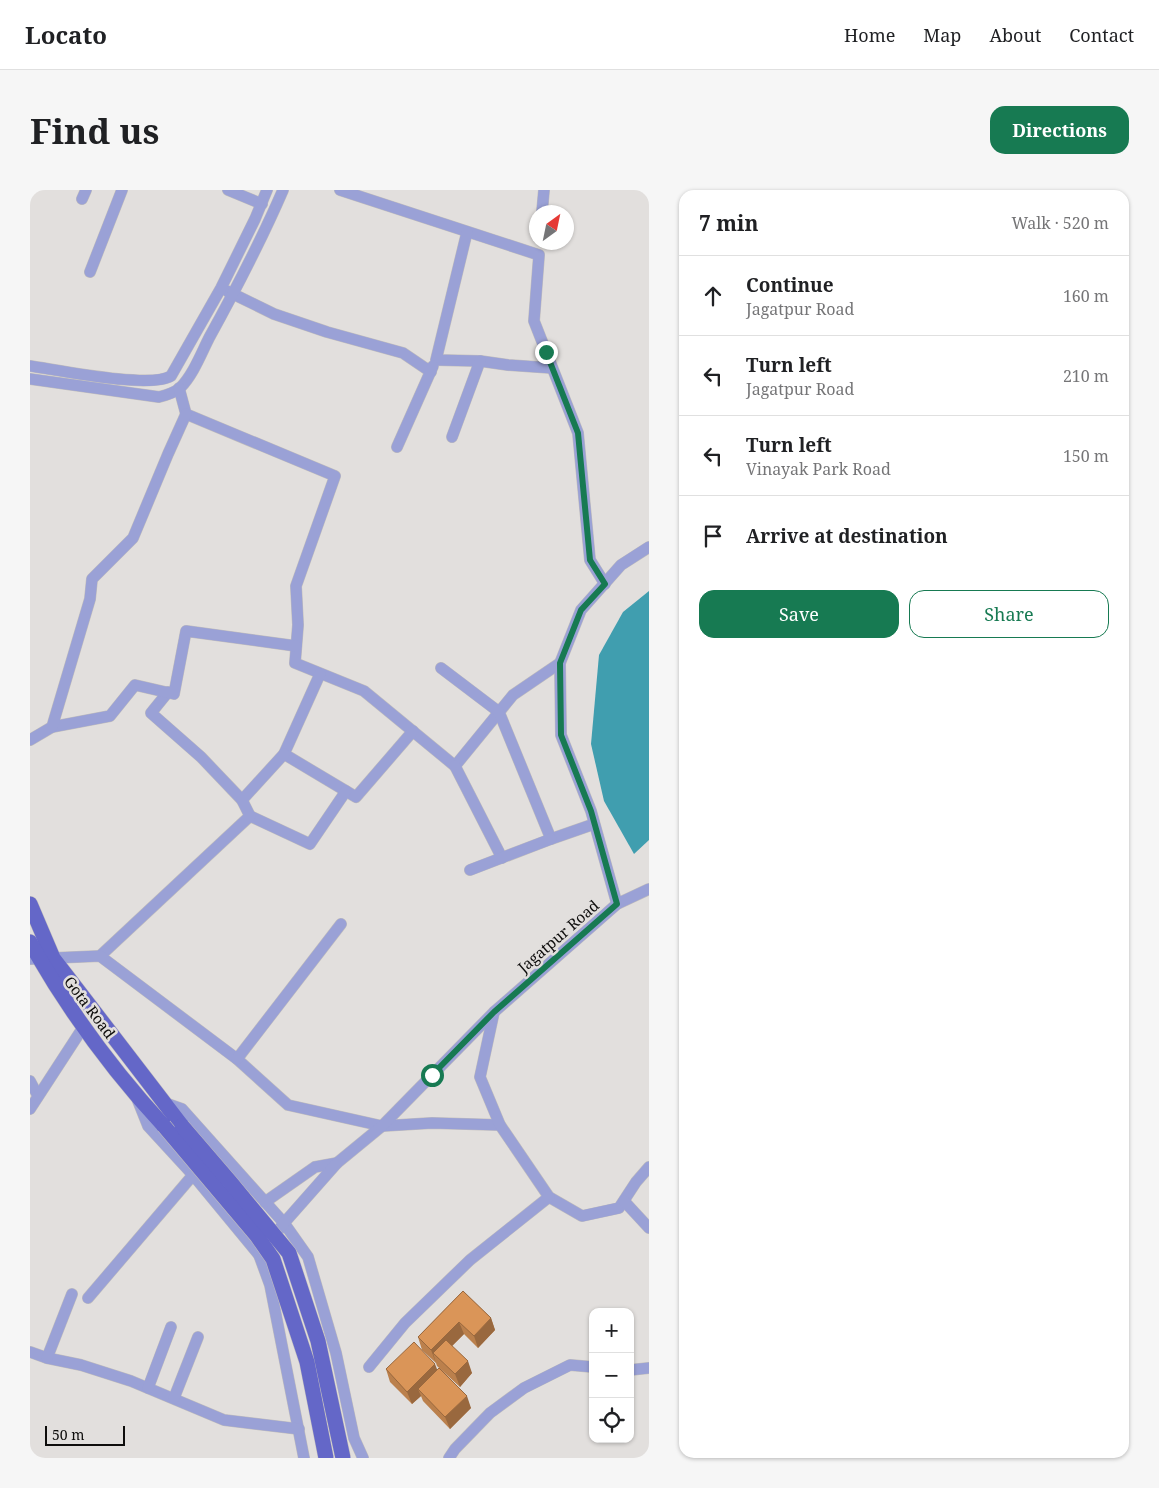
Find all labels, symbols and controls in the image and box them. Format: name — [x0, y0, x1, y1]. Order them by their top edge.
text: Locato — [25, 18, 107, 51]
text: Home — [844, 23, 895, 47]
text: Map — [923, 23, 961, 47]
text: About — [989, 23, 1041, 47]
text: Contact — [1069, 23, 1134, 47]
button: Directions — [990, 106, 1129, 154]
text: Find us — [30, 107, 159, 154]
north arrow — [529, 205, 574, 250]
text: 7 min — [699, 209, 758, 237]
text: Walk · 520 m — [1012, 212, 1109, 234]
text: Continue — [746, 272, 834, 298]
icon: ahead — [699, 282, 727, 310]
text: 160 m — [1063, 285, 1109, 307]
text: Jagatpur Road — [746, 298, 854, 320]
route end — [535, 341, 558, 364]
text: Turn left — [746, 352, 832, 378]
icon: left — [699, 362, 727, 390]
text: 210 m — [1063, 365, 1109, 387]
text: Jagatpur Road — [746, 378, 854, 400]
text: Turn left — [746, 432, 832, 458]
icon: left — [699, 442, 727, 470]
text: 150 m — [1063, 445, 1109, 467]
text: Vinayak Park Road — [746, 458, 891, 480]
icon: arrive — [699, 522, 727, 550]
text: Arrive at destination — [746, 523, 948, 549]
button: Save — [699, 590, 899, 638]
button: Share — [909, 590, 1109, 638]
street label: Jagatpur Road — [512, 895, 603, 977]
street label: Gota Road — [60, 972, 120, 1042]
route start — [421, 1064, 444, 1087]
map controls — [589, 1308, 634, 1443]
button: + — [589, 1308, 634, 1353]
button: − — [589, 1353, 634, 1398]
button: locate — [589, 1398, 634, 1443]
scale bar — [45, 1423, 125, 1446]
text: 50 m — [52, 1425, 85, 1444]

